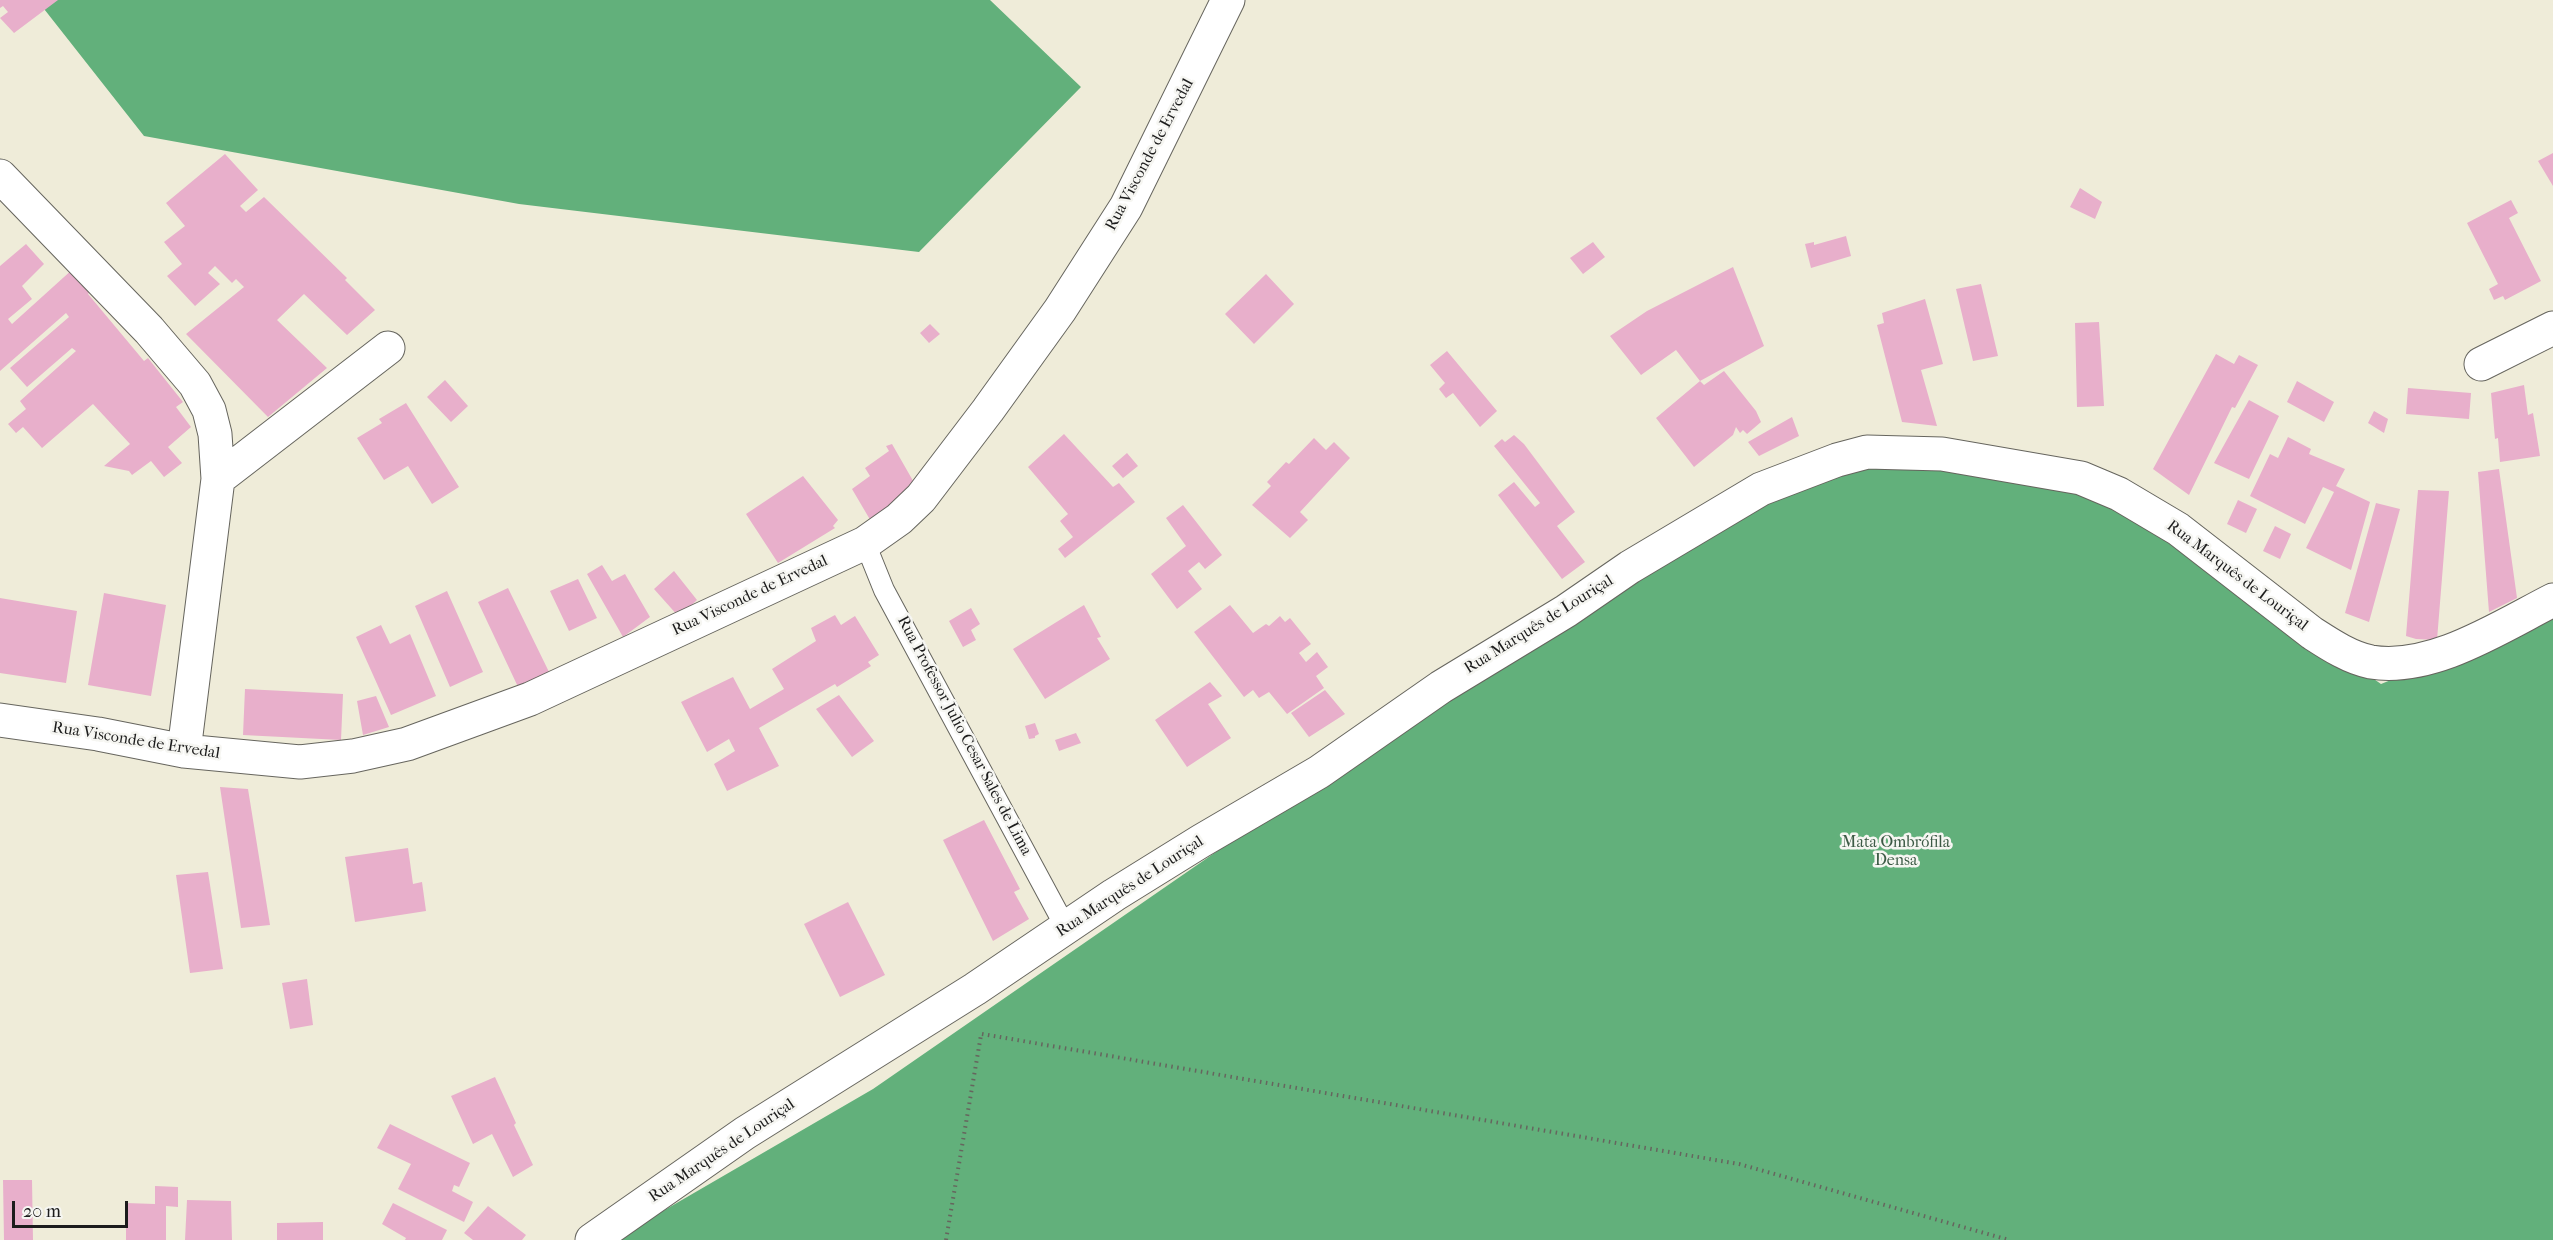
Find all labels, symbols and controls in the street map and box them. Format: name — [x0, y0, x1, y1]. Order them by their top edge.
street label: Rua Visconde de Ervedal — [1102, 76, 1198, 234]
street label: Rua Marquês de Louriçal — [2163, 517, 2311, 635]
street label: Rua Visconde de Ervedal — [669, 552, 831, 640]
street label: Rua Marquês de Louriçal — [1461, 571, 1617, 679]
street label: Rua Professor Julio Cesar Sales de Lima — [892, 613, 1036, 859]
street label: Rua Visconde de Ervedal — [51, 718, 221, 764]
street label: Rua Marquês de Louriçal — [1053, 832, 1207, 942]
park label: Mata Ombrófila Densa — [1842, 833, 1950, 871]
street label: Rua Marquês de Louriçal — [645, 1095, 799, 1207]
scale bar — [15, 1189, 130, 1227]
text: 20 m — [23, 1201, 61, 1222]

